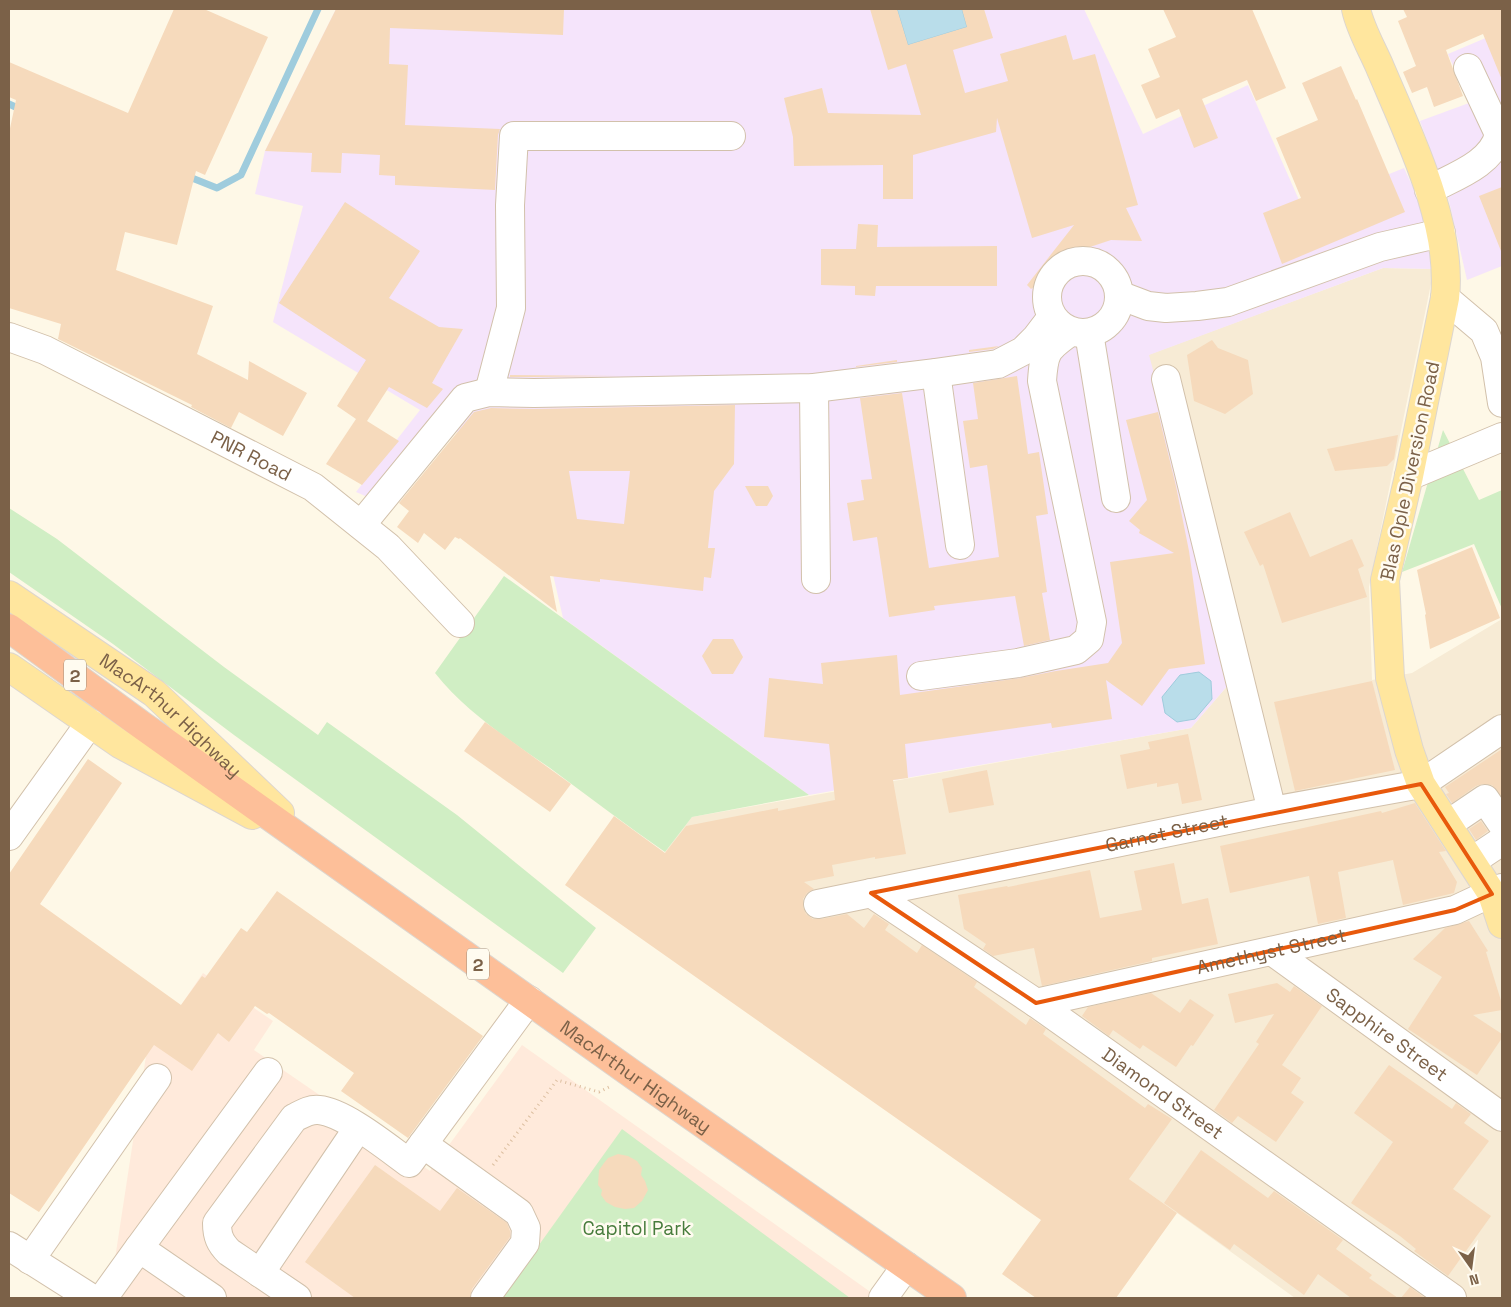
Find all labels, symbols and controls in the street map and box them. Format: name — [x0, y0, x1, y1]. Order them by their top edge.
street label: Blas Ople Diversion Road — [1375, 359, 1445, 583]
street label: PNR Road — [207, 424, 296, 487]
street label: MacArthur Highway — [95, 647, 247, 783]
road number: 2 — [64, 660, 86, 690]
street label: Garnet Street — [1103, 808, 1230, 857]
street label: Amethyst Street — [1194, 922, 1348, 980]
road number: 2 — [467, 949, 489, 980]
street label: Sapphire Street — [1321, 982, 1453, 1087]
street label: MacArthur Highway — [555, 1014, 717, 1139]
street label: Diamond Street — [1097, 1041, 1229, 1145]
park label: Capitol Park — [582, 1216, 692, 1241]
north arrow — [1446, 1242, 1496, 1292]
text: N — [1467, 1270, 1481, 1289]

